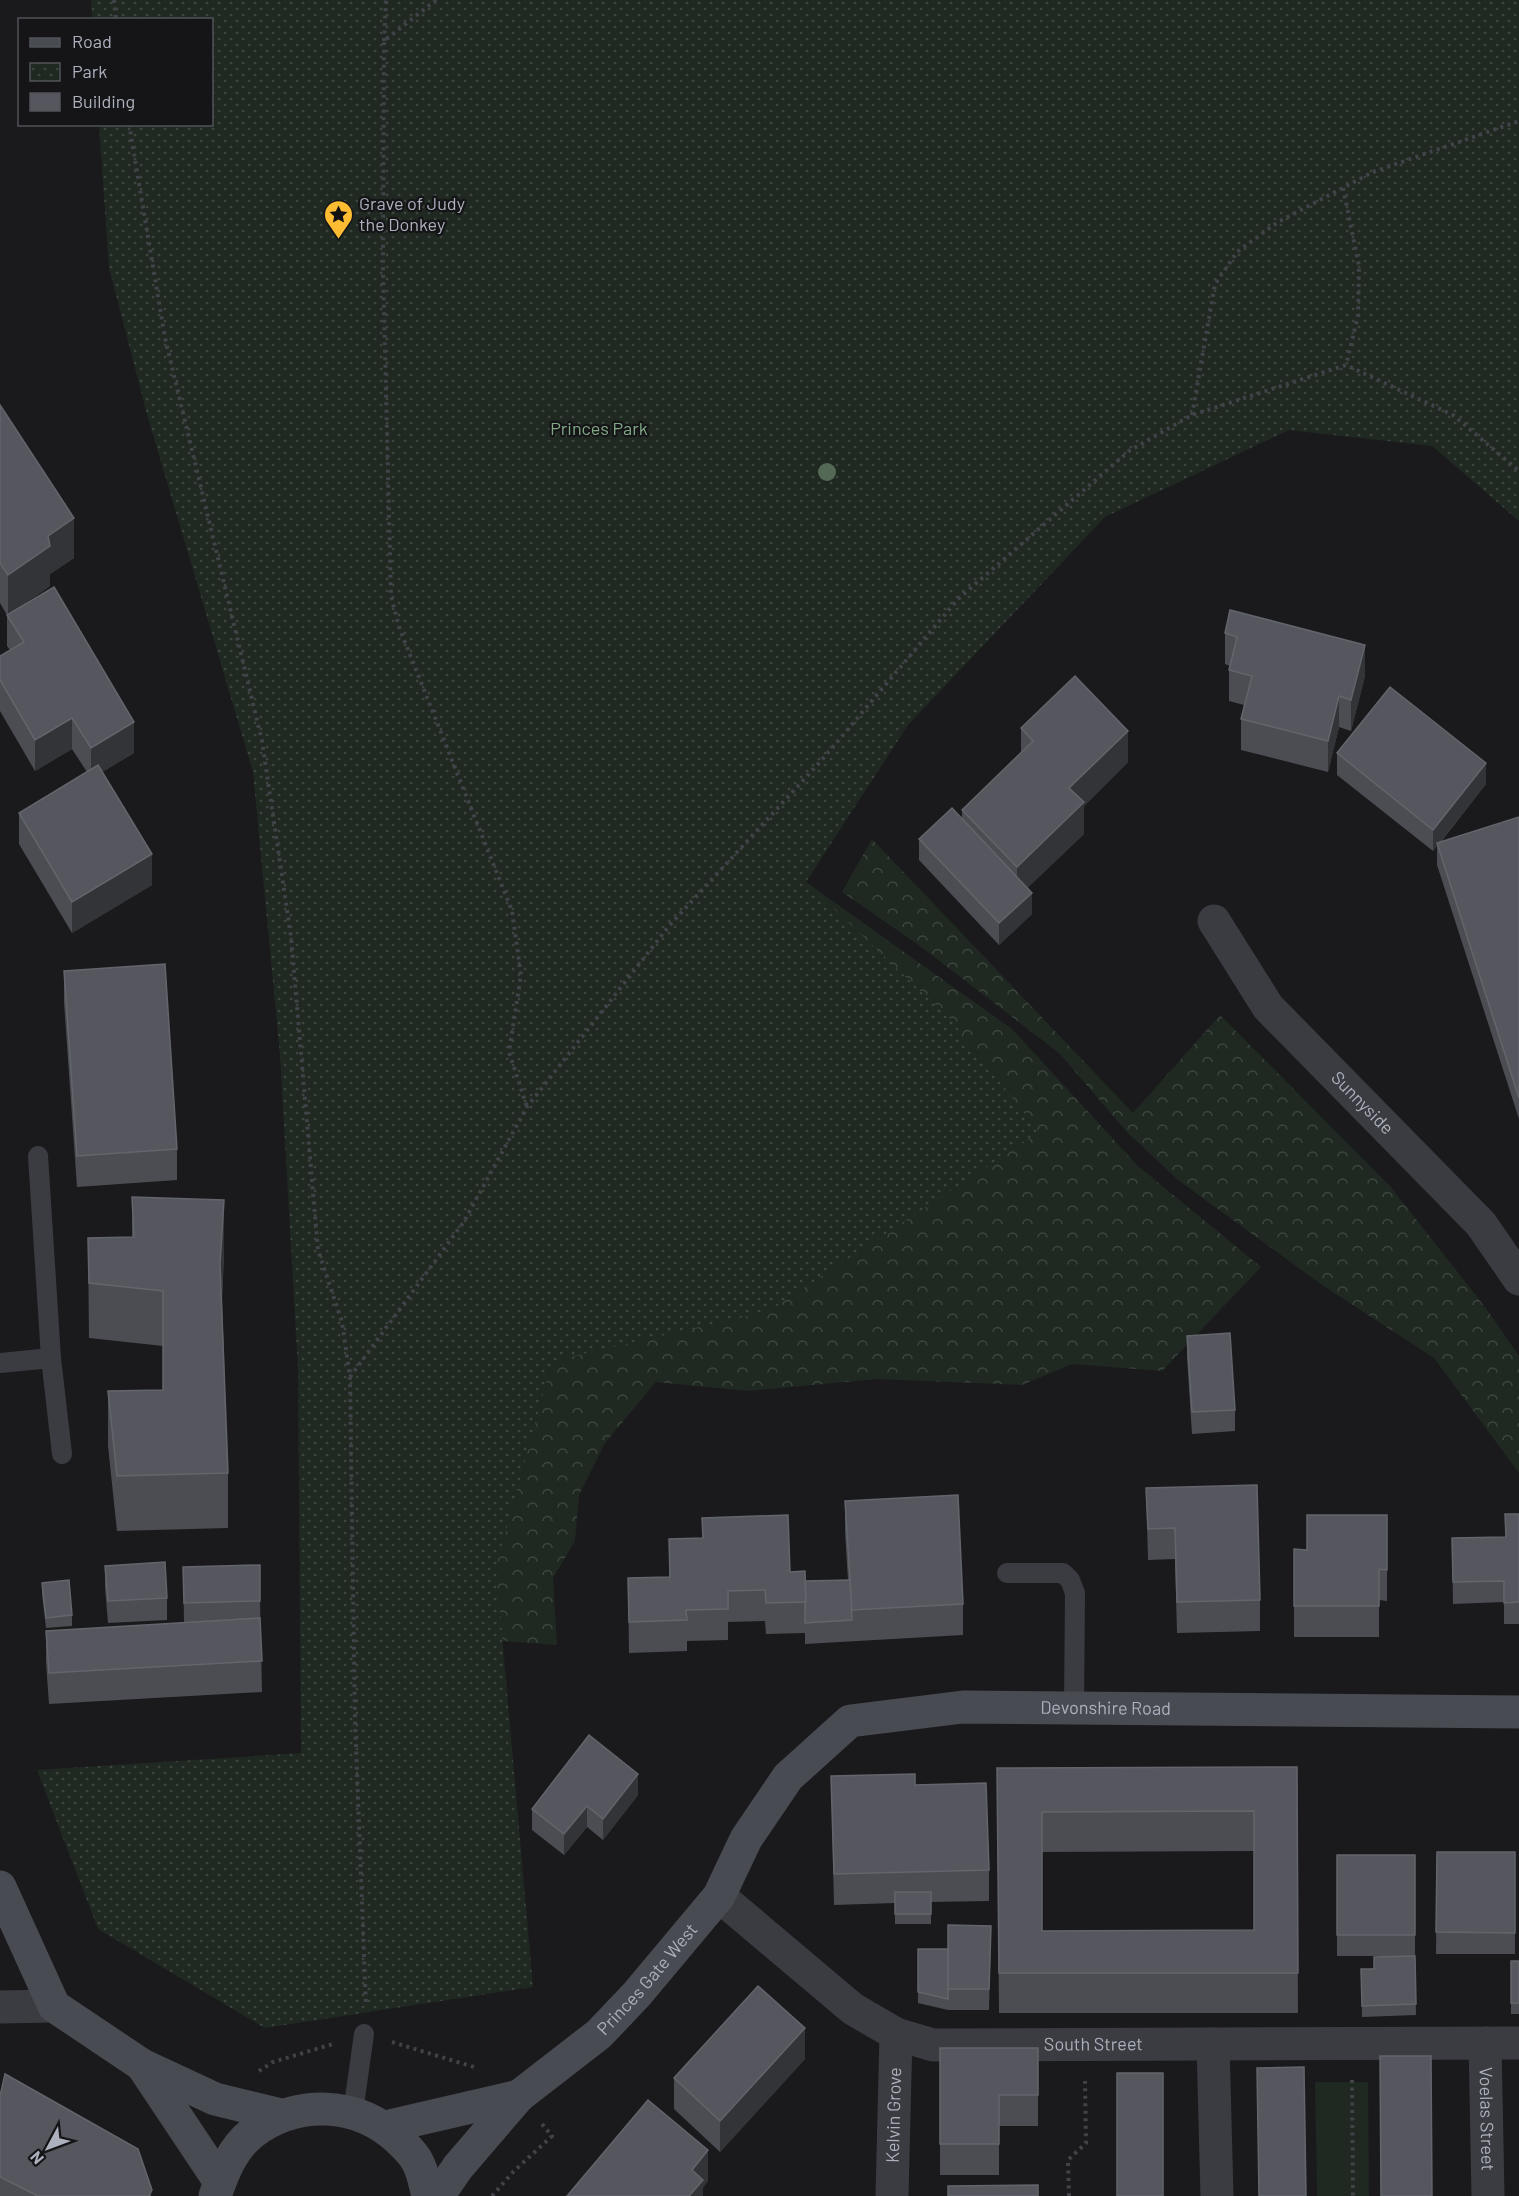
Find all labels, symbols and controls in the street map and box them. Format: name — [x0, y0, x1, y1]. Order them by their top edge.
legend — [18, 18, 213, 126]
text: Road — [72, 30, 112, 52]
text: Park — [72, 60, 107, 82]
text: Building — [72, 90, 135, 112]
place label: Grave of Judy the Donkey — [359, 192, 465, 235]
place icon: Grave of Judy the Donkey — [322, 198, 354, 240]
park label: Princes Park — [550, 417, 648, 439]
street label: Sunnyside — [1327, 1066, 1399, 1138]
street label: Devonshire Road — [1040, 1696, 1171, 1719]
street label: Princes Gate West — [592, 1918, 702, 2039]
street label: South Street — [1044, 2032, 1143, 2055]
street label: Kelvin Grove — [881, 2067, 905, 2163]
street label: Voelas Street — [1475, 2067, 1500, 2171]
north arrow — [18, 2118, 78, 2178]
text: N — [26, 2148, 47, 2168]

